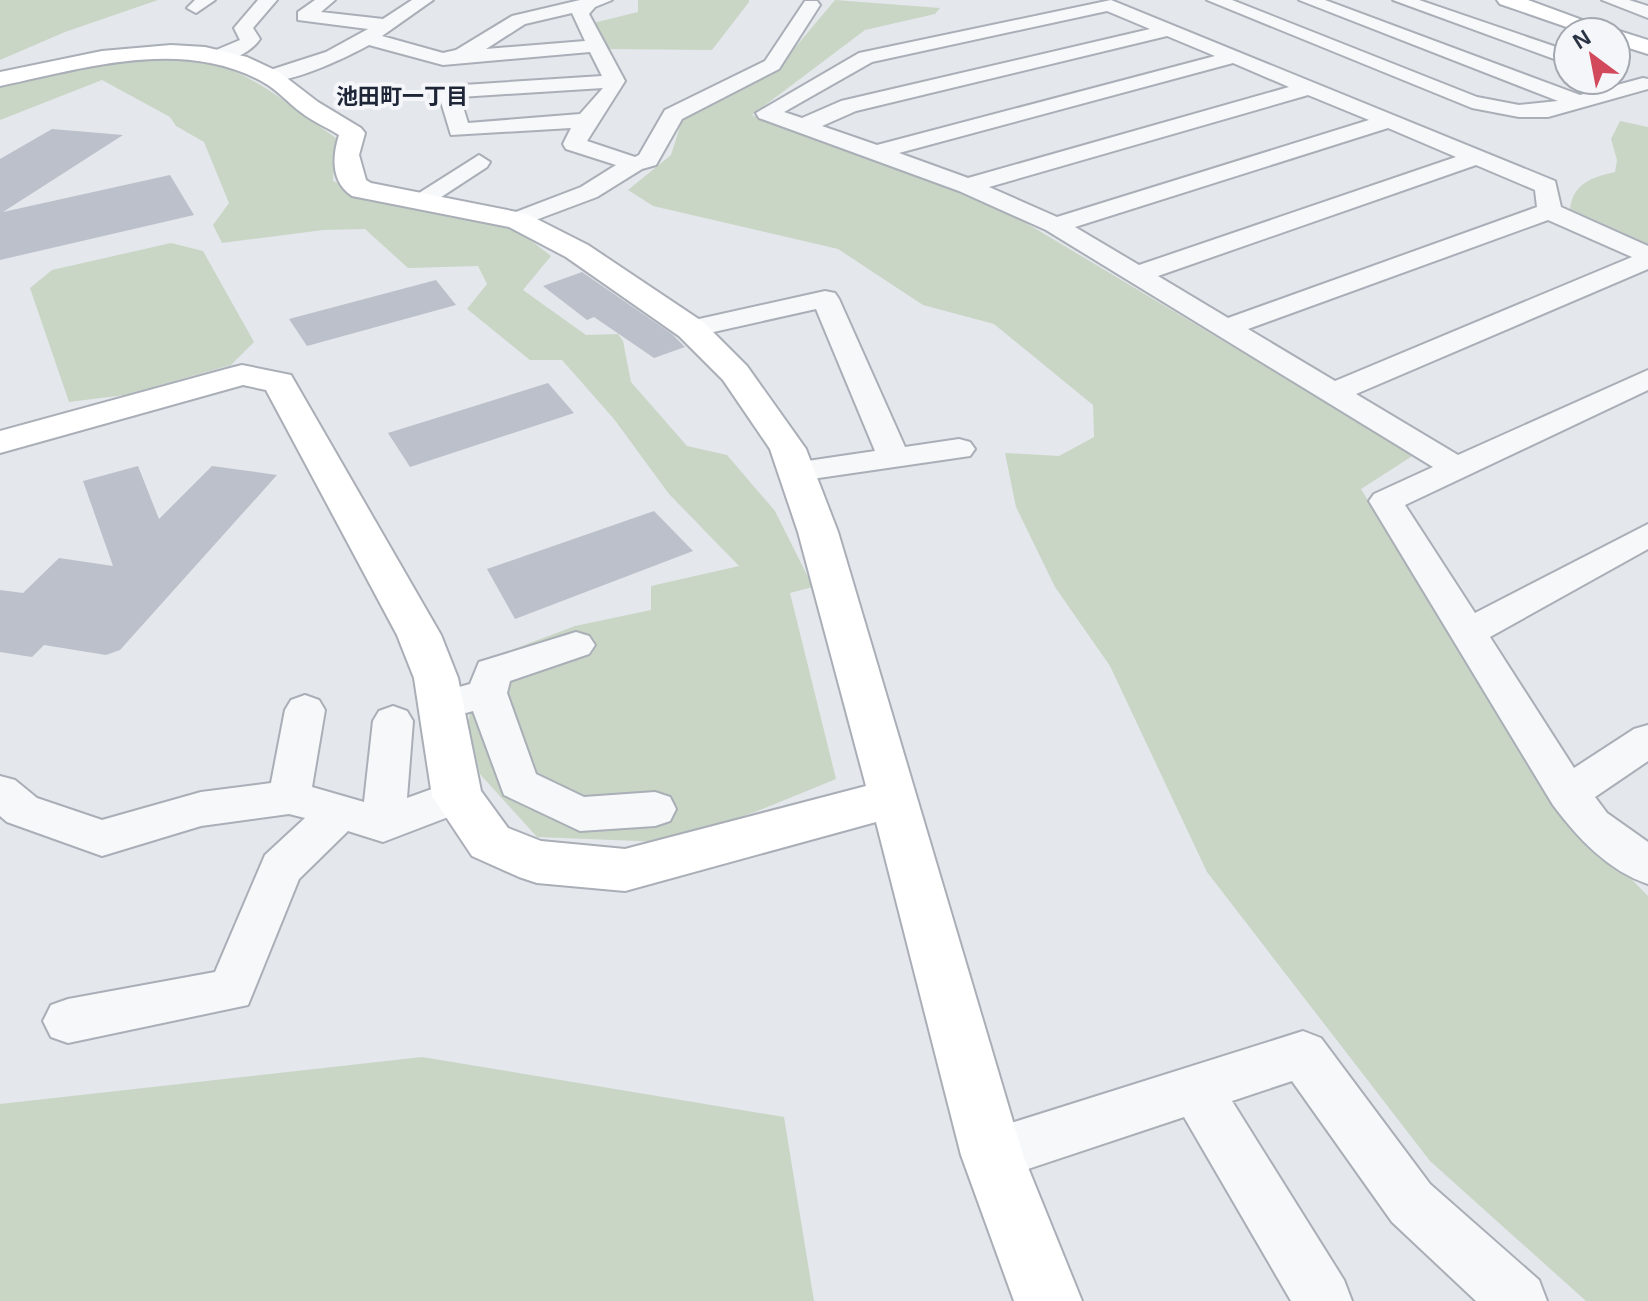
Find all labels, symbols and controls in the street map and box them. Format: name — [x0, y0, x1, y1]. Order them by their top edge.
north arrow — [1552, 16, 1632, 96]
text: N — [1568, 25, 1595, 54]
district label: 池田町一丁目 — [336, 84, 468, 109]

